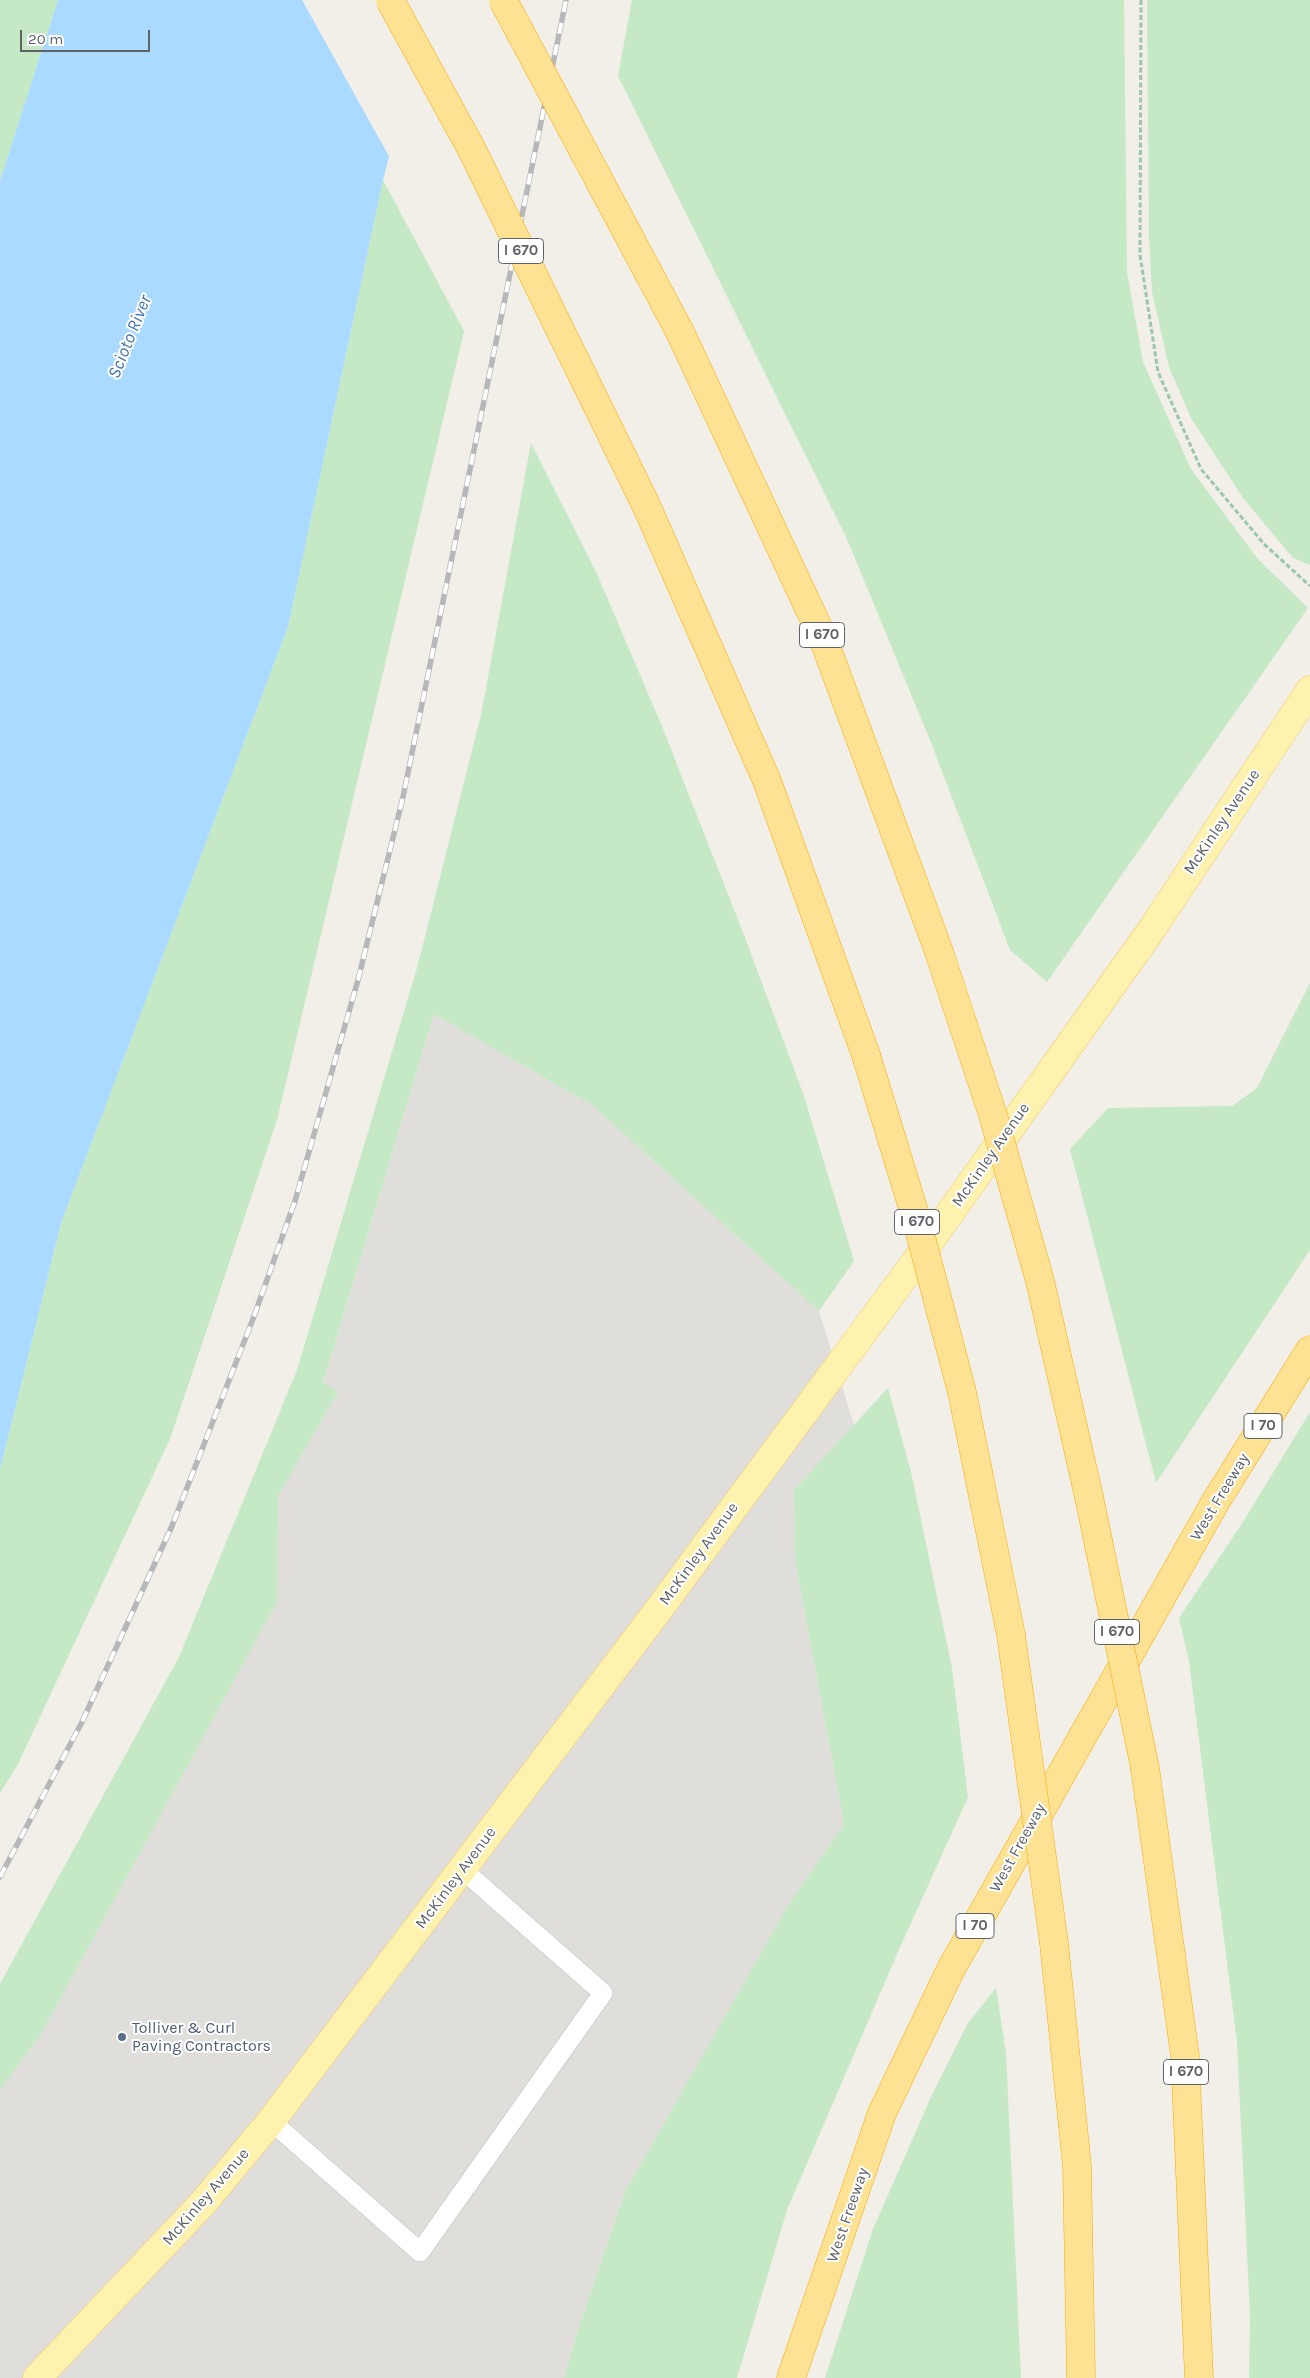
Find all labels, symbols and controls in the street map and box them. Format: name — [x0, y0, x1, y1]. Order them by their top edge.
scale bar — [22, 20, 152, 52]
text: 20 m — [28, 30, 63, 48]
road number: I 670 — [498, 238, 544, 264]
water label: Scioto River — [103, 292, 157, 382]
road number: I 670 — [800, 622, 844, 648]
street label: McKinley Avenue — [1180, 766, 1264, 878]
street label: McKinley Avenue — [948, 1099, 1034, 1211]
road number: I 670 — [894, 1210, 940, 1234]
road number: I 70 — [1244, 1414, 1282, 1438]
street label: West Freeway — [1186, 1450, 1254, 1544]
street label: McKinley Avenue — [655, 1499, 743, 1609]
road number: I 670 — [1094, 1620, 1140, 1644]
street label: West Freeway — [986, 1800, 1050, 1896]
street label: McKinley Avenue — [411, 1823, 501, 1933]
road number: I 70 — [956, 1914, 994, 1938]
place label: Tolliver & Curl Paving Contractors — [132, 2018, 271, 2056]
marker: Tolliver & Curl Paving Contractors — [116, 2031, 128, 2043]
road number: I 670 — [1164, 2060, 1208, 2084]
street label: McKinley Avenue — [159, 2144, 253, 2250]
street label: West Freeway — [823, 2165, 873, 2265]

